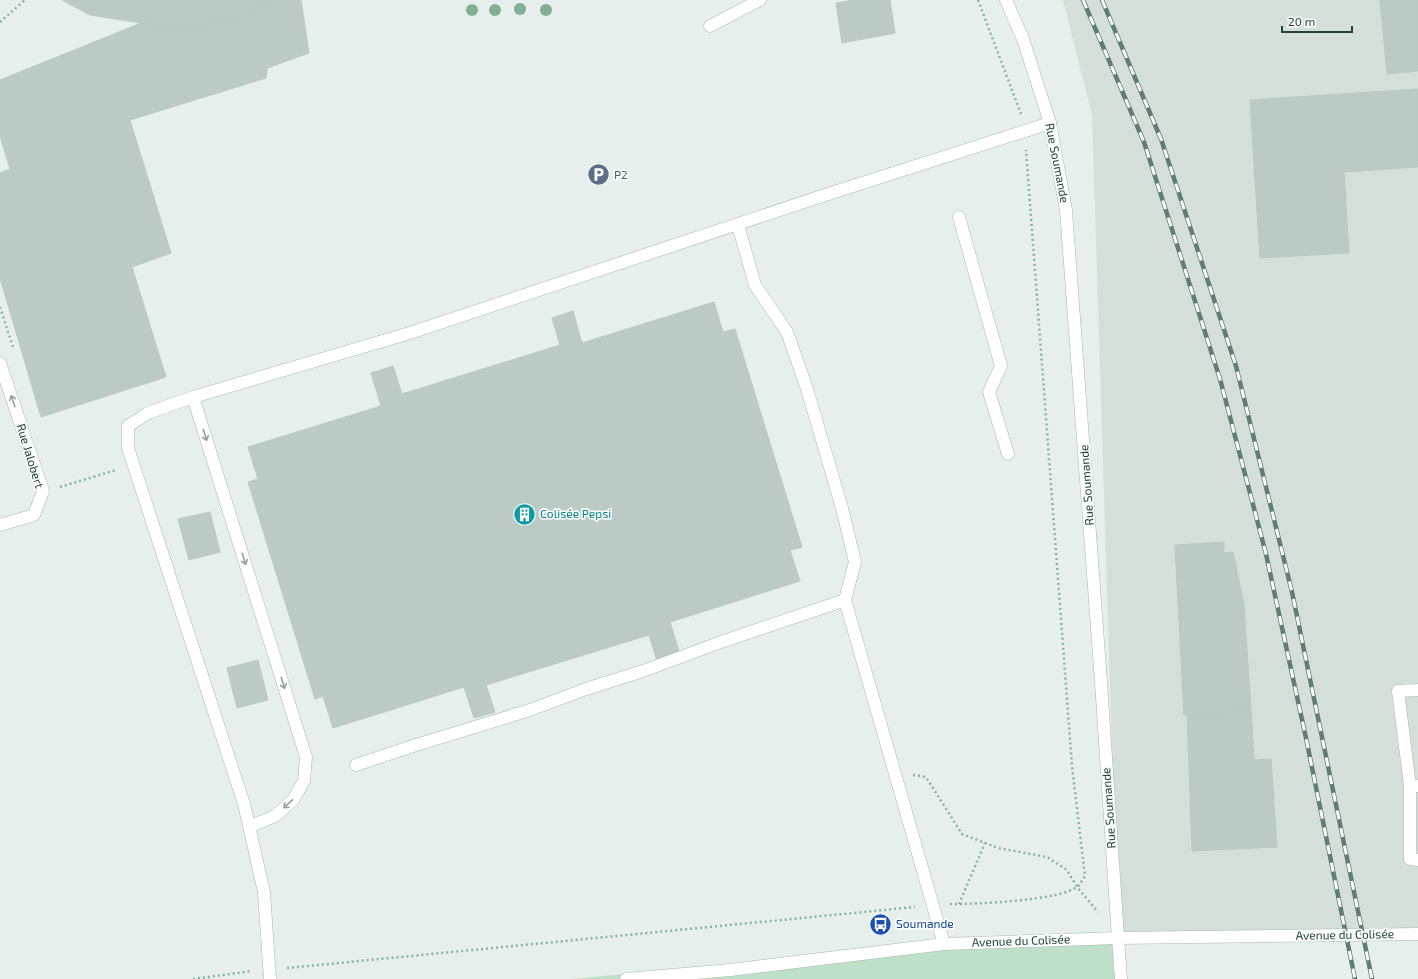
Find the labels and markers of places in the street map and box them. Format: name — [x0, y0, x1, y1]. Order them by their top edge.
parking icon: P2 — [585, 162, 611, 188]
place label: P2 — [614, 167, 628, 181]
building icon: Colisée Pepsi — [512, 501, 538, 527]
place label: Colisée Pepsi — [540, 506, 611, 520]
bus stop icon: Soumande — [868, 911, 894, 937]
place label: Soumande — [896, 916, 954, 930]

